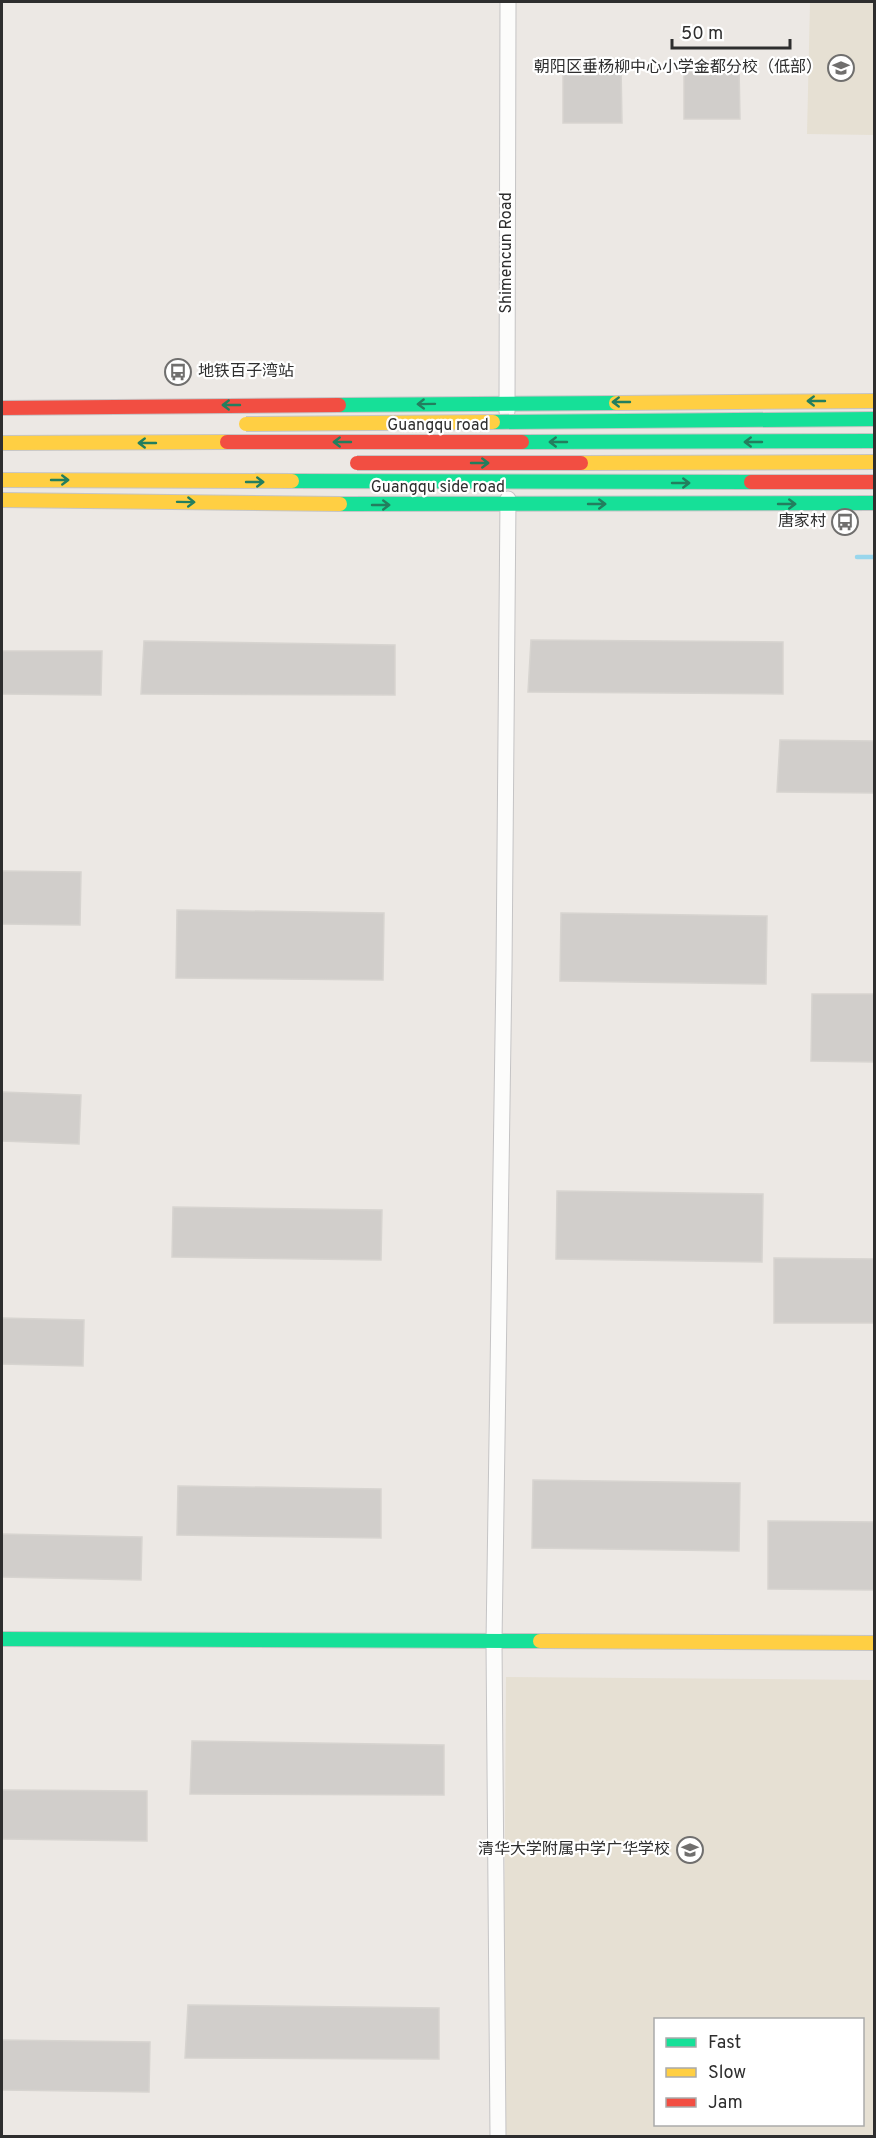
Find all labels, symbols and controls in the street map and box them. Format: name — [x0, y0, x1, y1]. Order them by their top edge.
scale bar — [672, 12, 790, 50]
text: 50 m — [681, 23, 723, 46]
school or university icon: 朝阳区垂杨柳中心小学金都分校（低部） — [826, 53, 856, 83]
place label: 朝阳区垂杨柳中心小学金都分校（低部） — [534, 58, 822, 78]
street label: Shimencun Road — [497, 192, 517, 314]
bus stop icon: 地铁百子湾站 — [163, 357, 193, 387]
place label: 地铁百子湾站 — [198, 362, 294, 382]
one-way arrow — [807, 395, 827, 407]
one-way arrow — [612, 397, 632, 408]
one-way arrow — [417, 398, 437, 410]
one-way arrow — [222, 399, 242, 411]
street label: Guangqu road — [387, 416, 489, 436]
one-way arrow — [333, 436, 353, 448]
one-way arrow — [549, 436, 569, 448]
one-way arrow — [744, 436, 764, 448]
one-way arrow — [138, 437, 158, 449]
one-way arrow — [469, 457, 489, 469]
one-way arrow — [49, 474, 69, 486]
one-way arrow — [244, 476, 264, 488]
one-way arrow — [670, 477, 690, 489]
street label: Guangqu side road — [371, 478, 505, 498]
one-way arrow — [175, 496, 195, 508]
one-way arrow — [586, 498, 606, 510]
one-way arrow — [777, 498, 797, 510]
one-way arrow — [370, 499, 390, 510]
bus stop icon: 唐家村 — [830, 507, 860, 537]
place label: 唐家村 — [778, 512, 826, 532]
school or university icon: 清华大学附属中学广华学校 — [675, 1835, 705, 1865]
place label: 清华大学附属中学广华学校 — [478, 1840, 670, 1860]
legend — [654, 2018, 864, 2126]
text: Fast — [708, 2032, 741, 2055]
text: Slow — [708, 2062, 746, 2085]
text: Jam — [708, 2092, 743, 2115]

